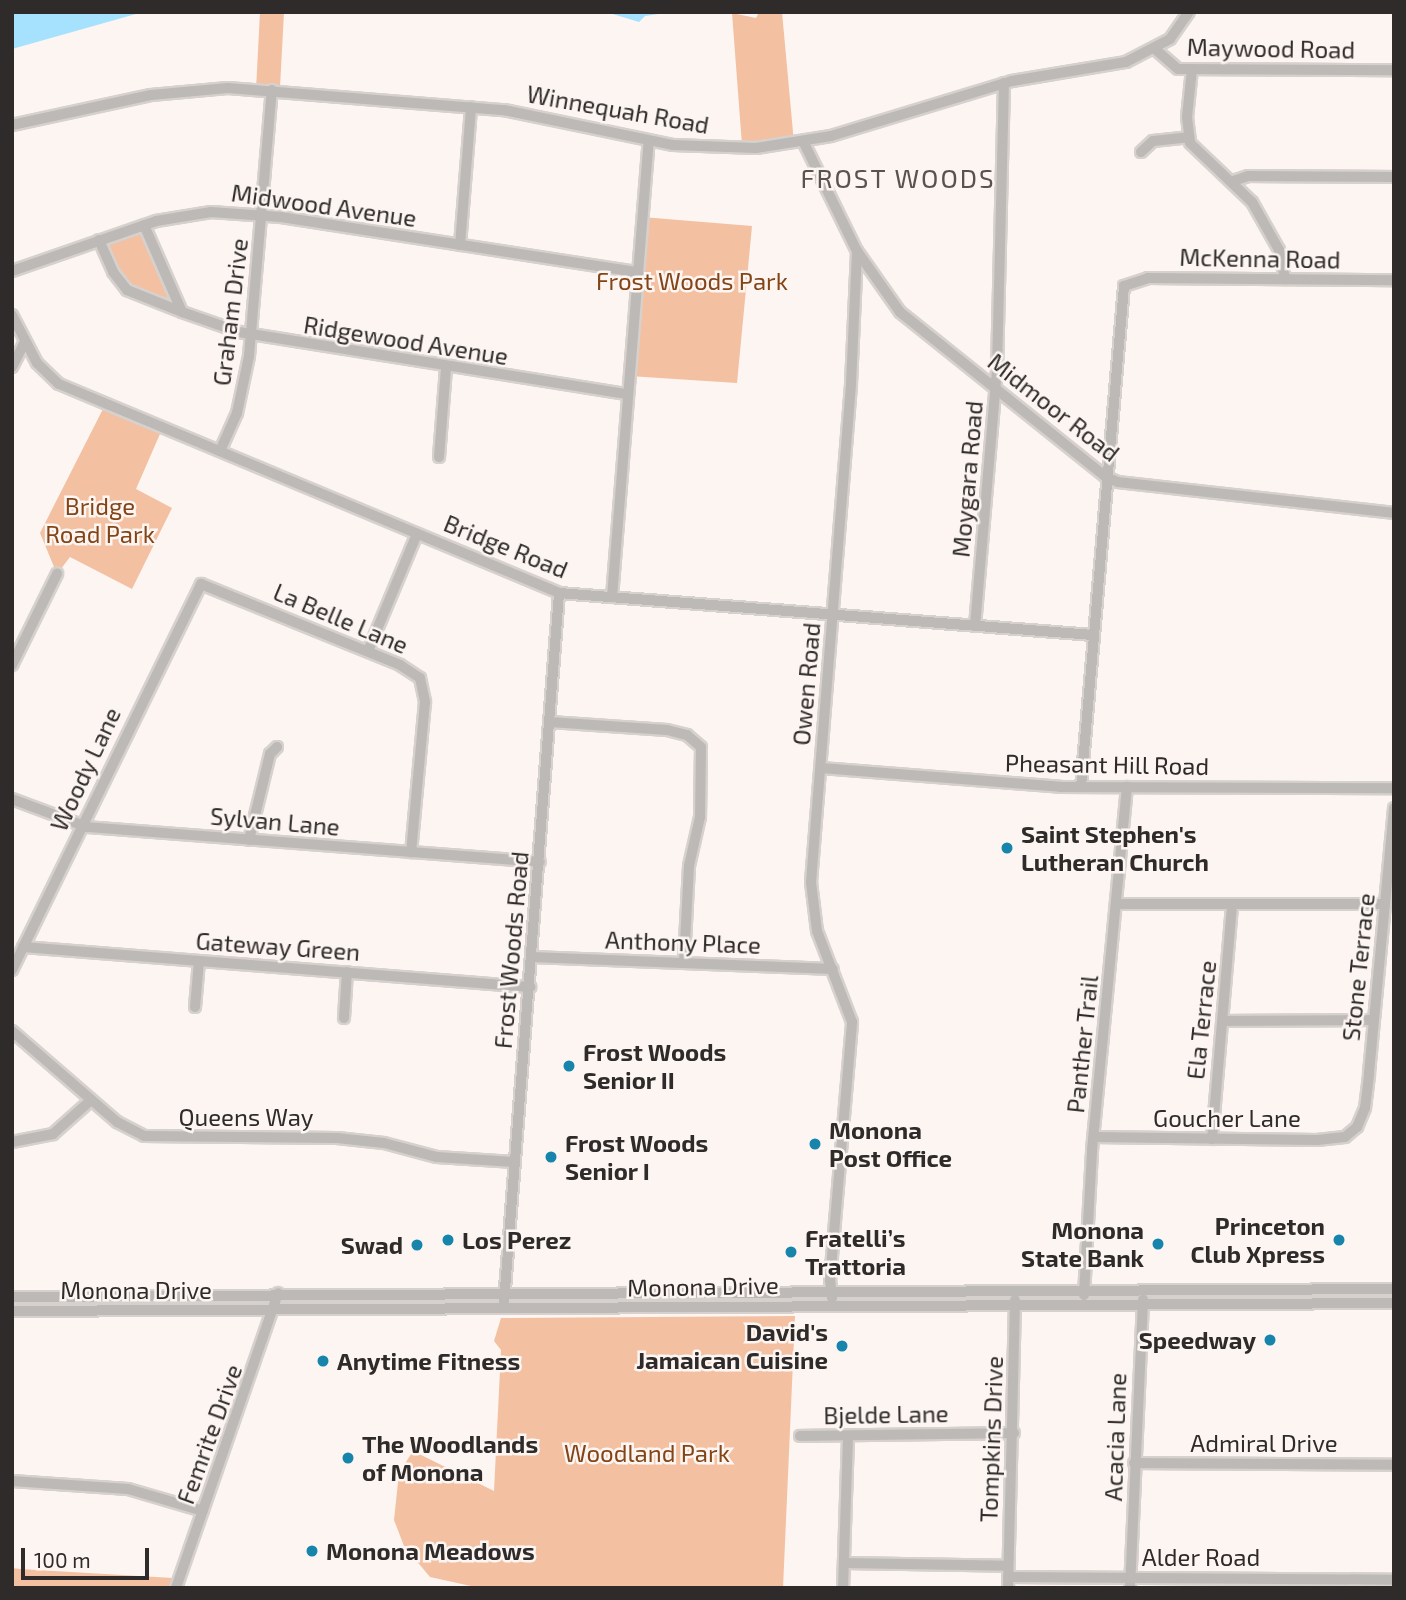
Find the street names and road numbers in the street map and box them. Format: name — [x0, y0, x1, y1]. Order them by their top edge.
street label: Maywood Road — [1187, 32, 1355, 64]
street label: Winnequah Road — [525, 79, 711, 139]
street label: Midwood Avenue — [229, 178, 419, 232]
street label: Graham Drive — [207, 237, 253, 387]
street label: McKenna Road — [1179, 242, 1341, 274]
street label: Ridgewood Avenue — [301, 310, 511, 370]
street label: Midmoor Road — [982, 347, 1126, 467]
street label: Moygara Road — [946, 400, 988, 558]
street label: Bridge Road — [440, 508, 572, 584]
street label: La Belle Lane — [269, 577, 413, 659]
street label: Owen Road — [786, 621, 826, 747]
street label: Woody Lane — [44, 702, 126, 836]
street label: Pheasant Hill Road — [1004, 748, 1210, 780]
street label: Sylvan Lane — [209, 801, 341, 841]
street label: Frost Woods Road — [488, 850, 534, 1050]
street label: Stone Terrace — [1336, 891, 1380, 1043]
street label: Anthony Place — [604, 925, 762, 959]
street label: Gateway Green — [195, 926, 361, 966]
street label: Ela Terrace — [1180, 959, 1222, 1081]
street label: Panther Trail — [1060, 973, 1104, 1115]
street label: Queens Way — [178, 1103, 314, 1131]
street label: Goucher Lane — [1153, 1104, 1301, 1132]
street label: Monona Drive — [627, 1270, 779, 1302]
street label: Monona Drive — [60, 1276, 212, 1304]
street label: Tompkins Drive — [974, 1355, 1008, 1523]
street label: Femrite Drive — [170, 1360, 248, 1508]
street label: Acacia Lane — [1098, 1372, 1132, 1502]
street label: Bjelde Lane — [823, 1399, 949, 1429]
street label: Admiral Drive — [1190, 1429, 1338, 1457]
street label: Alder Road — [1142, 1543, 1260, 1571]

